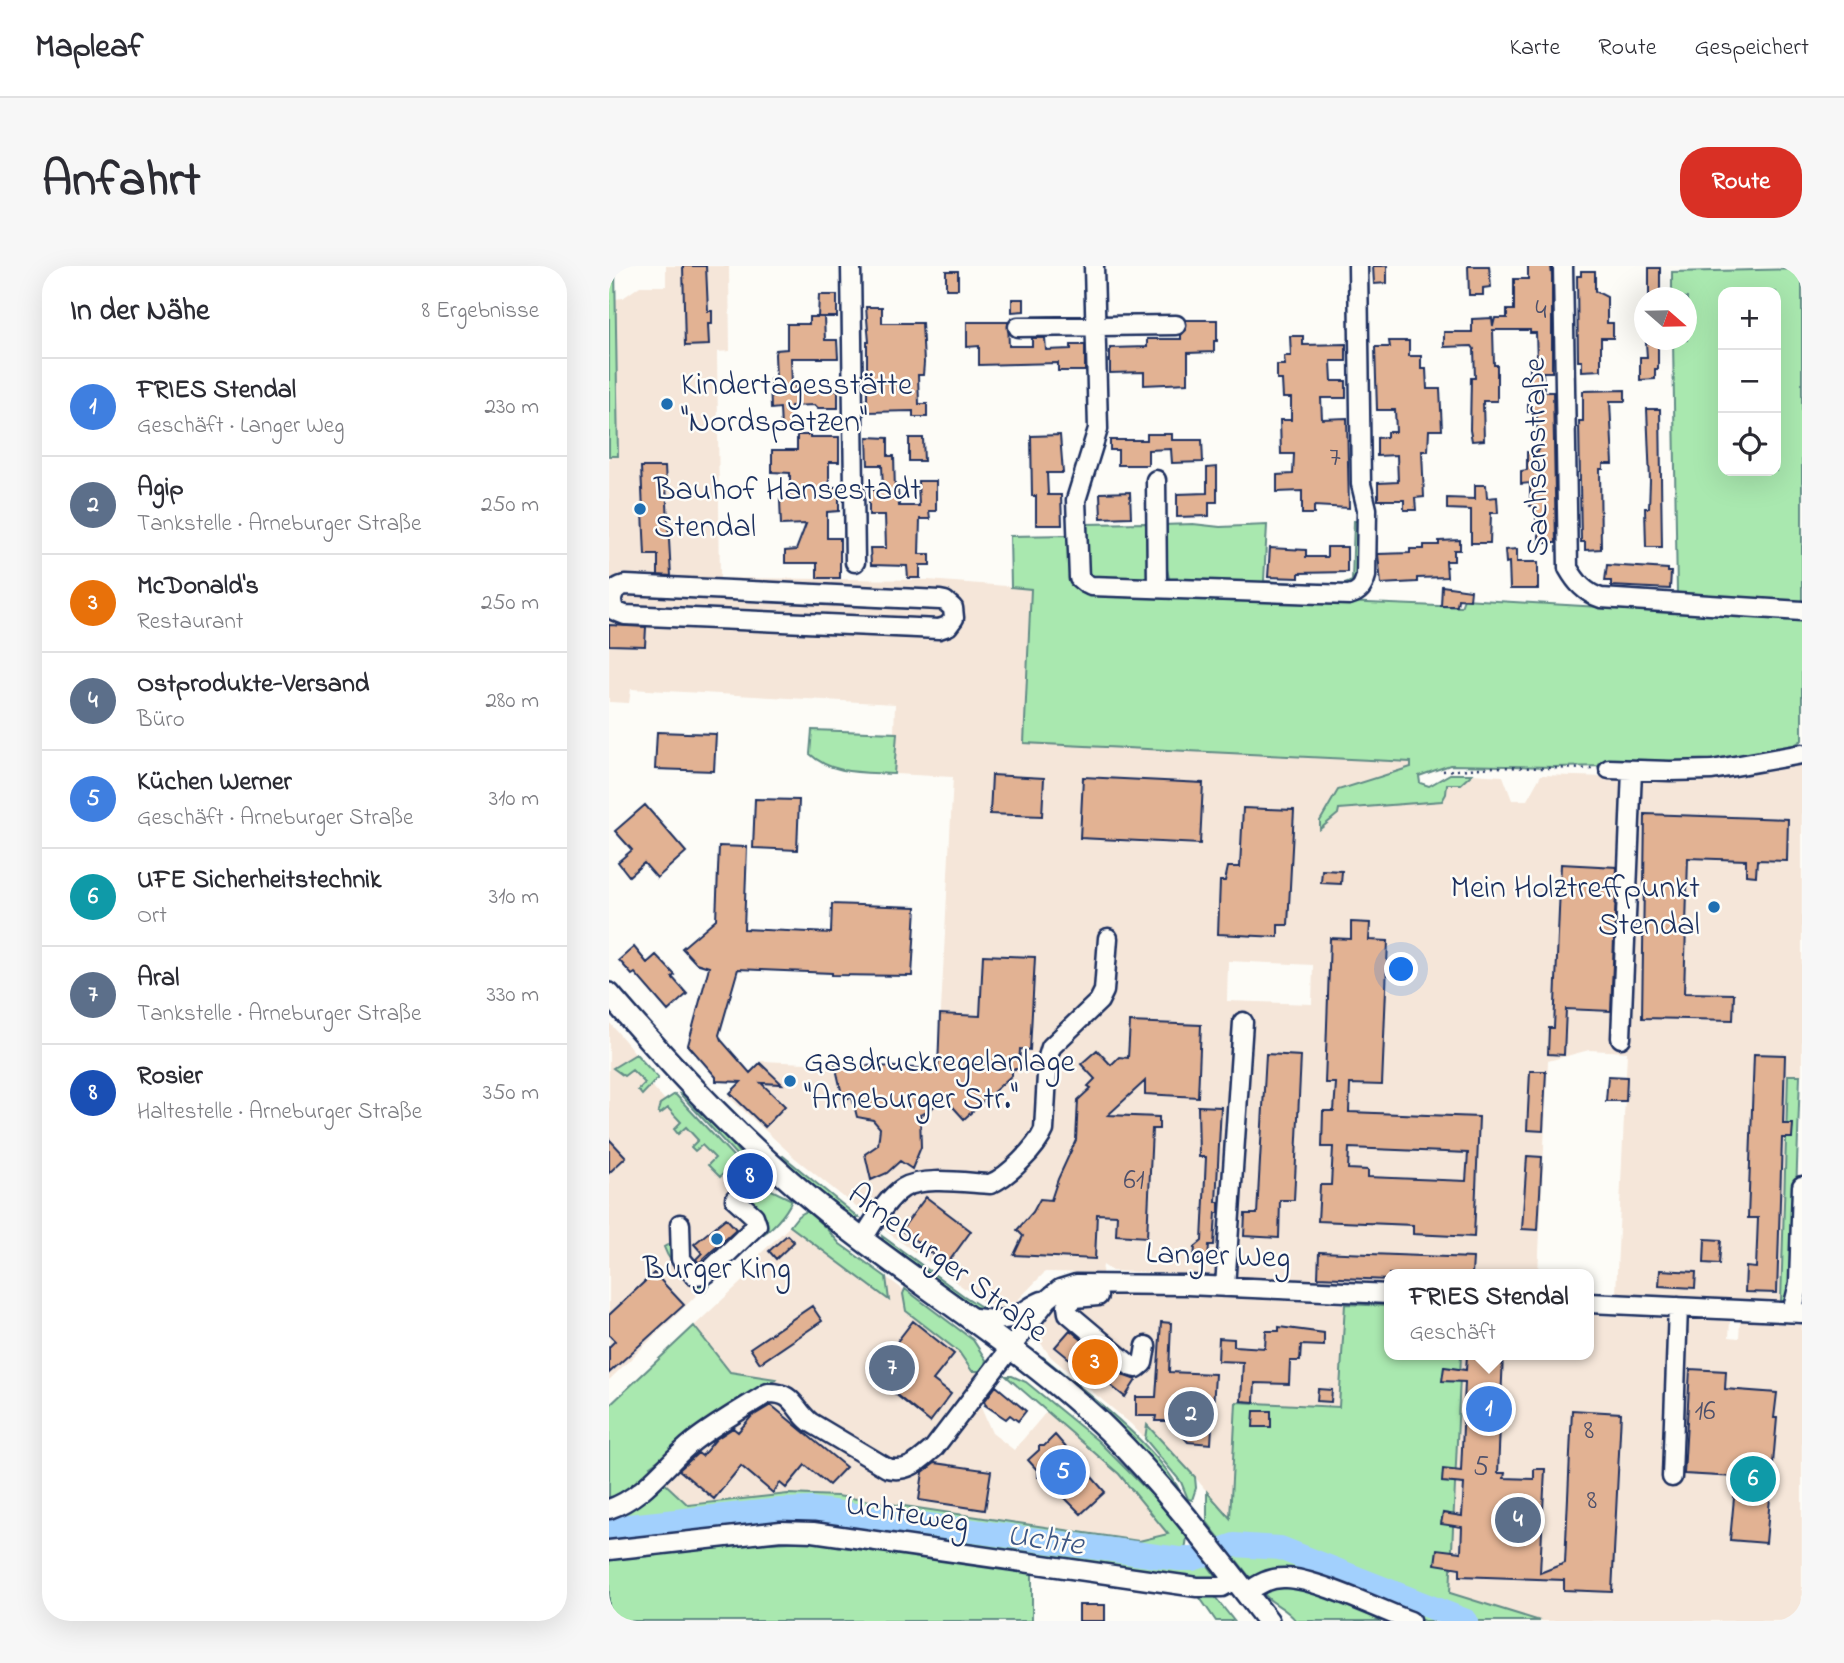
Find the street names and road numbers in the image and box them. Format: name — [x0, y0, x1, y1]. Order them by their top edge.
street label: Sachsenstraße — [1513, 356, 1563, 557]
street label: Arneburger Straße — [837, 1173, 1058, 1356]
street label: Langer Weg — [1145, 1231, 1291, 1283]
street label: Uchteweg — [842, 1482, 972, 1548]

